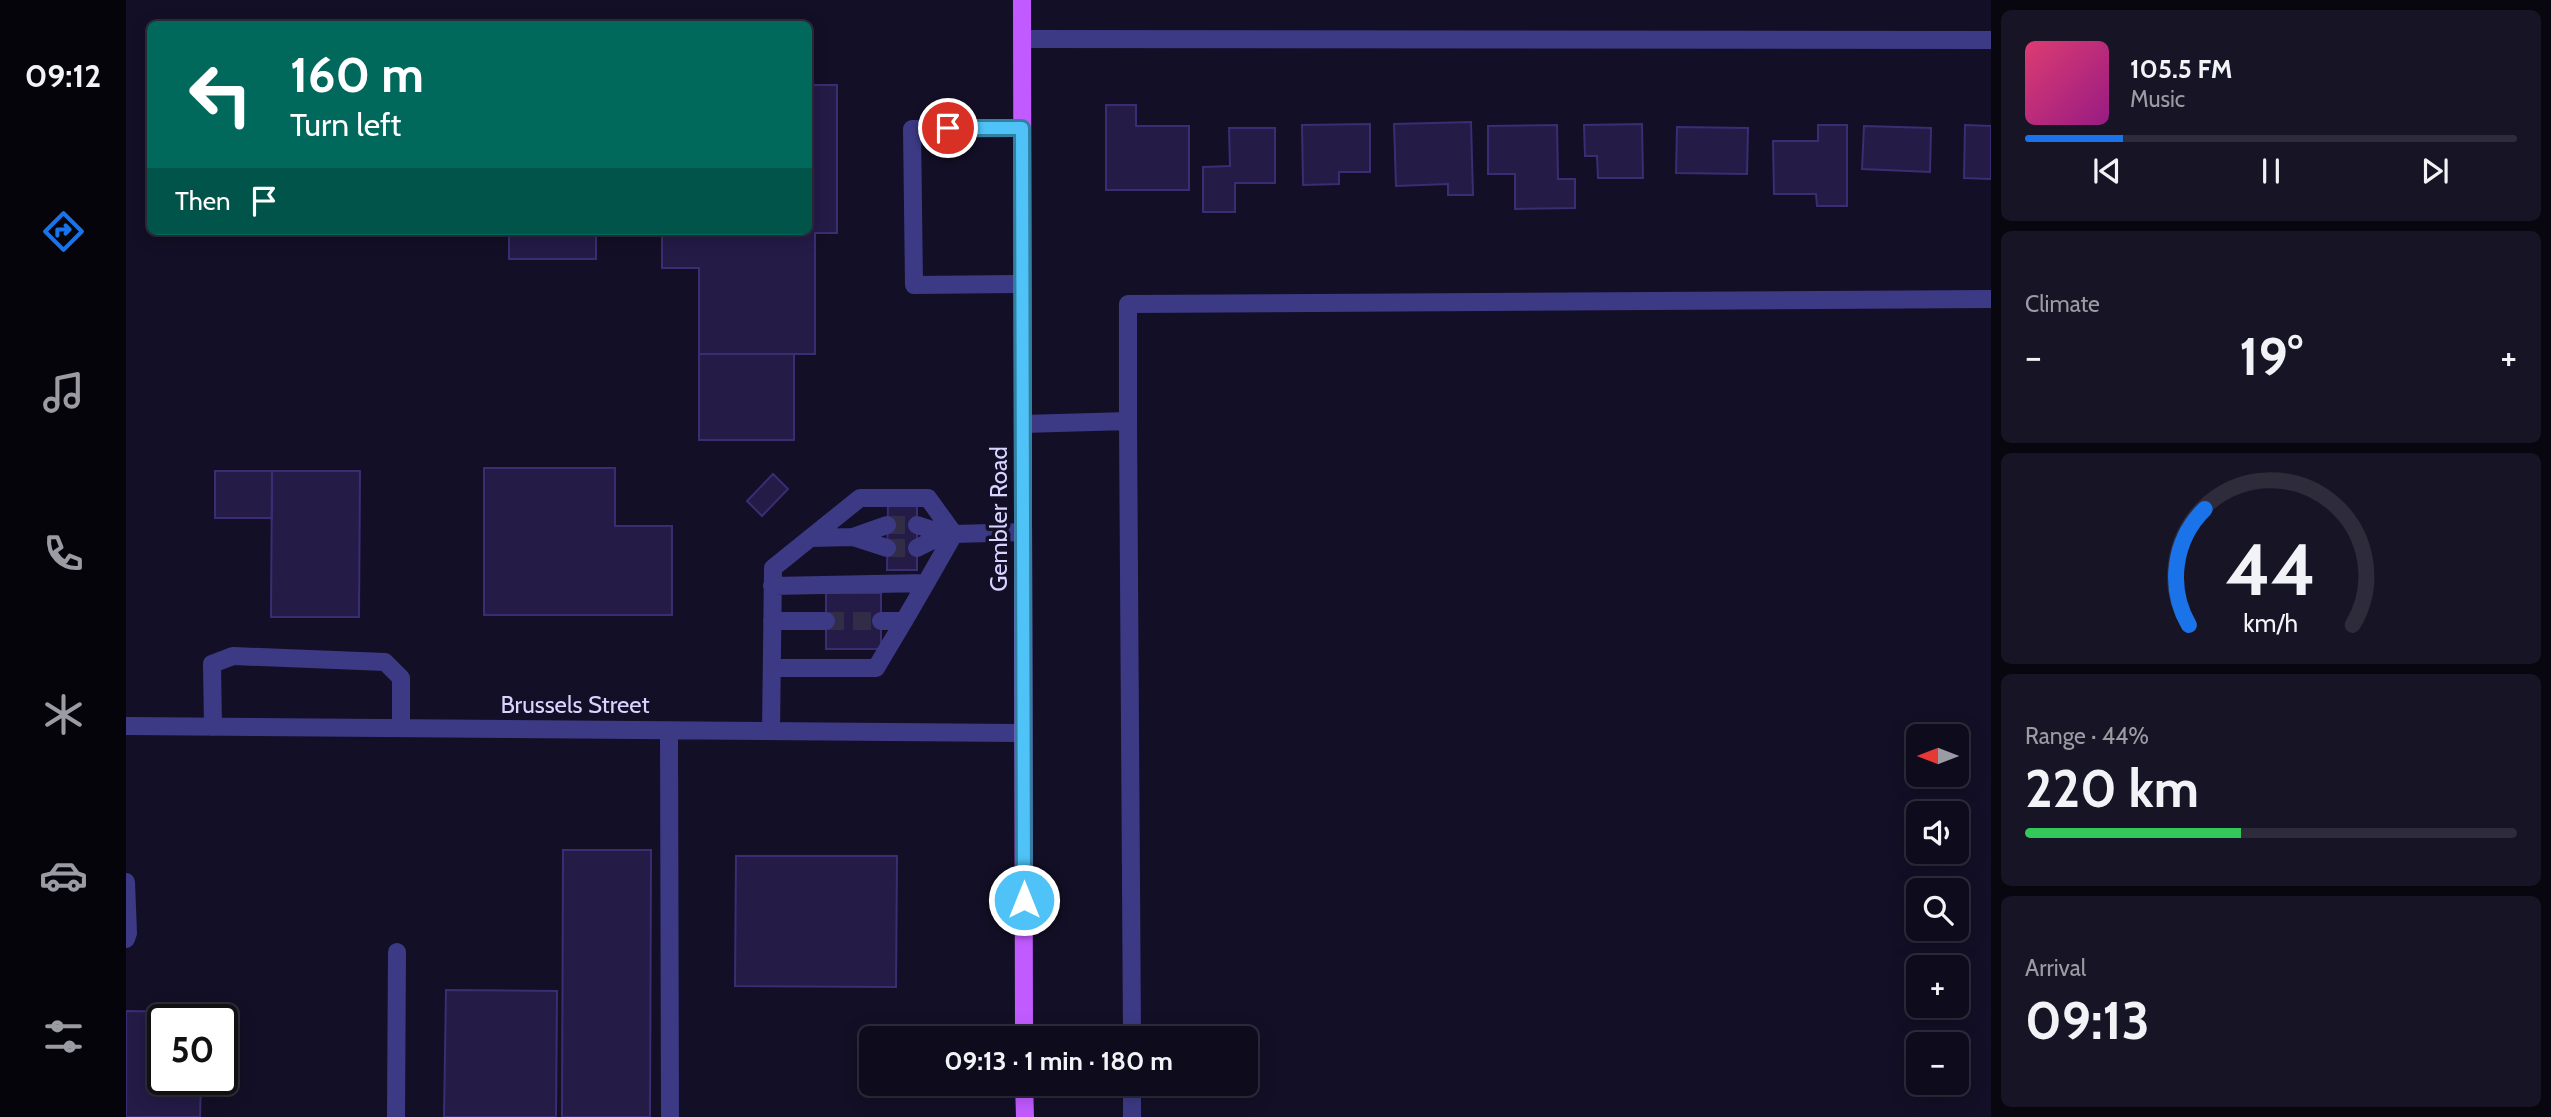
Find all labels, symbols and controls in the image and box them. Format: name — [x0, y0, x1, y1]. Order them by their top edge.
text: 160 m — [290, 45, 424, 104]
icon: left — [175, 49, 266, 140]
text: 105.5 FM — [2130, 53, 2232, 85]
text: 09:12 — [25, 56, 101, 95]
text: Music — [2130, 85, 2185, 113]
pin — [918, 98, 978, 158]
text: Turn left — [290, 105, 401, 144]
icon: arrive — [929, 109, 967, 147]
icon: previous — [2088, 152, 2126, 190]
icon: pause — [2252, 152, 2290, 190]
icon: next — [2416, 152, 2454, 190]
icon: arrive — [245, 182, 283, 220]
text: Then — [175, 185, 231, 217]
icon: directions — [39, 207, 88, 256]
text: Climate — [2025, 290, 2100, 318]
text: 19° — [2239, 325, 2303, 388]
text: − — [2025, 333, 2042, 380]
text: + — [2500, 333, 2517, 380]
icon: music — [39, 368, 88, 417]
street label: Gembler Road — [984, 446, 1013, 592]
text: 44 — [2226, 525, 2316, 613]
icon: phone — [39, 529, 88, 578]
text: km/h — [2244, 607, 2298, 637]
icon: climate — [39, 690, 88, 739]
street label: Brussels Street — [500, 690, 650, 719]
text: Range · 44% — [2025, 722, 2149, 750]
north arrow — [1906, 724, 1969, 788]
map controls — [1906, 724, 1969, 1095]
text: 220 km — [2025, 757, 2199, 820]
button: sound — [1906, 801, 1969, 864]
icon: car — [39, 851, 88, 900]
position arrow — [987, 863, 1061, 937]
button: search — [1906, 878, 1969, 941]
text: Arrival — [2025, 954, 2086, 982]
button: + — [1906, 955, 1969, 1018]
text: 09:13 — [2025, 989, 2150, 1052]
speed limit sign: 50 — [147, 1004, 238, 1095]
icon: filters — [39, 1012, 88, 1061]
button: − — [1906, 1032, 1969, 1095]
text: 09:13 · 1 min · 180 m — [944, 1045, 1173, 1077]

